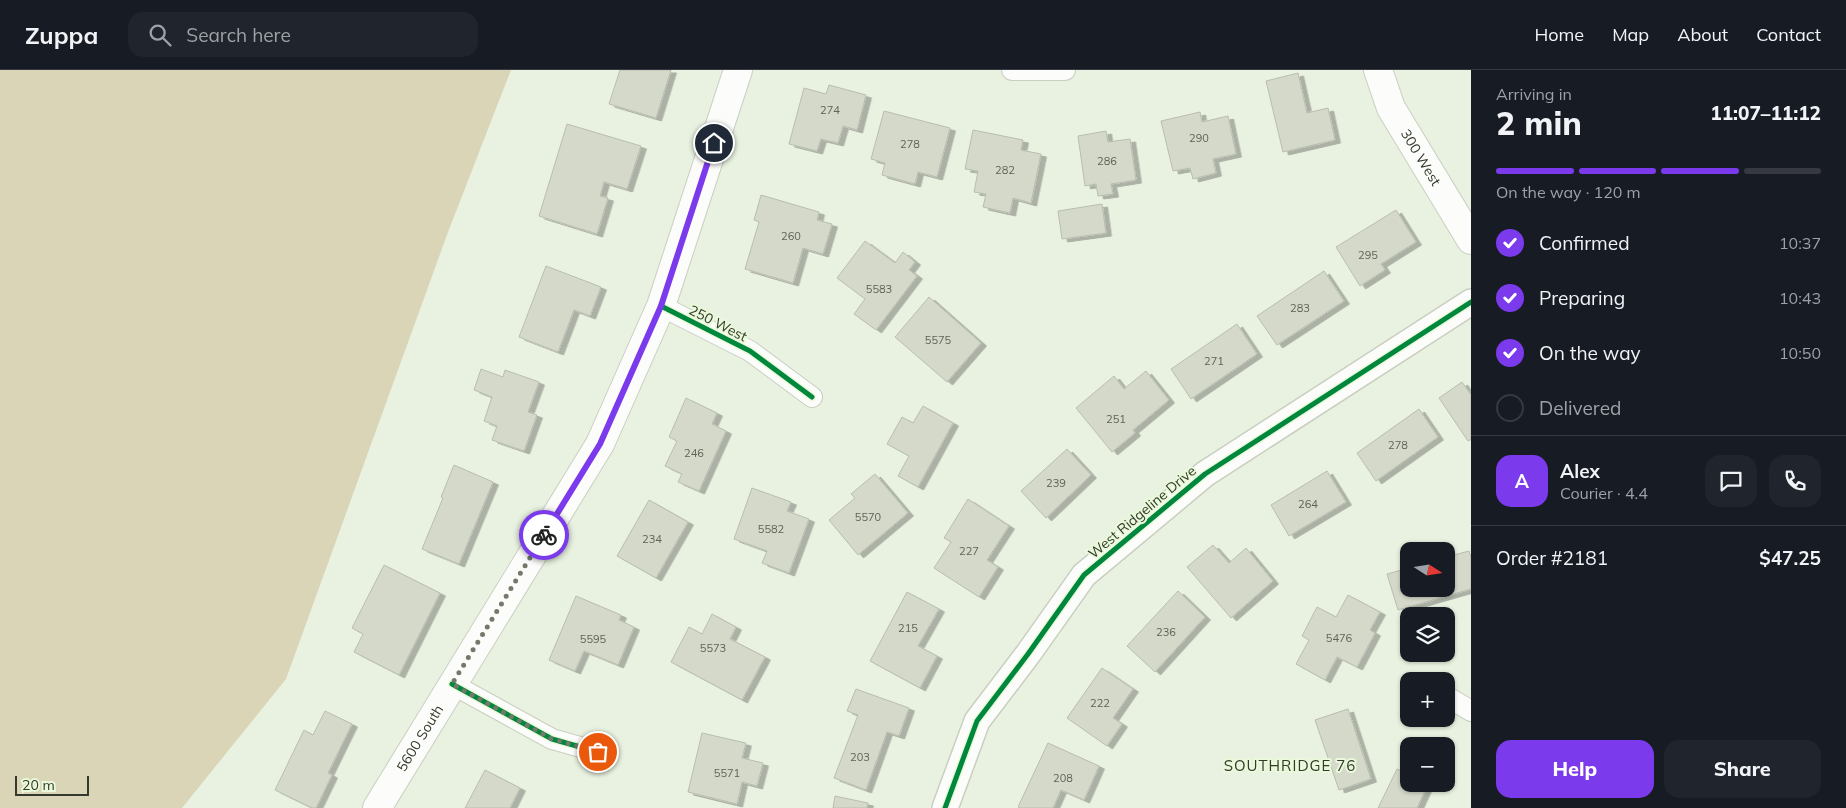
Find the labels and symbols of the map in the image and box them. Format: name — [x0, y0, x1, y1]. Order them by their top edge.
house number: 274 — [820, 103, 840, 117]
pin — [693, 122, 735, 164]
street label: 300 West — [1397, 126, 1445, 189]
house number: 290 — [1189, 131, 1209, 145]
house number: 278 — [900, 137, 920, 151]
house number: 286 — [1097, 154, 1117, 168]
house number: 282 — [995, 163, 1015, 177]
house number: 260 — [781, 229, 801, 243]
house number: 295 — [1358, 248, 1378, 262]
house number: 5583 — [866, 282, 892, 296]
street label: 250 West — [686, 301, 750, 345]
house number: 283 — [1290, 301, 1310, 315]
house number: 5575 — [925, 333, 952, 347]
house number: 271 — [1204, 354, 1224, 368]
house number: 251 — [1106, 412, 1126, 426]
house number: 278 — [1388, 438, 1408, 452]
house number: 246 — [684, 446, 704, 460]
street label: West Ridgeline Drive — [1084, 462, 1200, 562]
house number: 239 — [1046, 476, 1066, 490]
house number: 264 — [1298, 497, 1318, 511]
courier — [519, 510, 569, 560]
house number: 5570 — [855, 510, 882, 524]
house number: 5582 — [758, 522, 785, 536]
house number: 234 — [642, 532, 662, 546]
north arrow — [1400, 542, 1455, 598]
house number: 227 — [959, 544, 979, 558]
house number: 215 — [898, 621, 918, 635]
house number: 236 — [1156, 625, 1176, 639]
house number: 5476 — [1326, 631, 1353, 645]
house number: 5595 — [580, 632, 607, 646]
house number: 5573 — [700, 641, 726, 655]
house number: 222 — [1090, 696, 1110, 710]
street label: 5600 South — [393, 701, 447, 775]
pin — [577, 731, 619, 773]
house number: 203 — [850, 750, 870, 764]
district label: SOUTHRIDGE 76 — [1224, 756, 1356, 775]
house number: 5571 — [714, 766, 740, 780]
house number: 208 — [1053, 771, 1073, 785]
scale bar — [15, 773, 89, 796]

